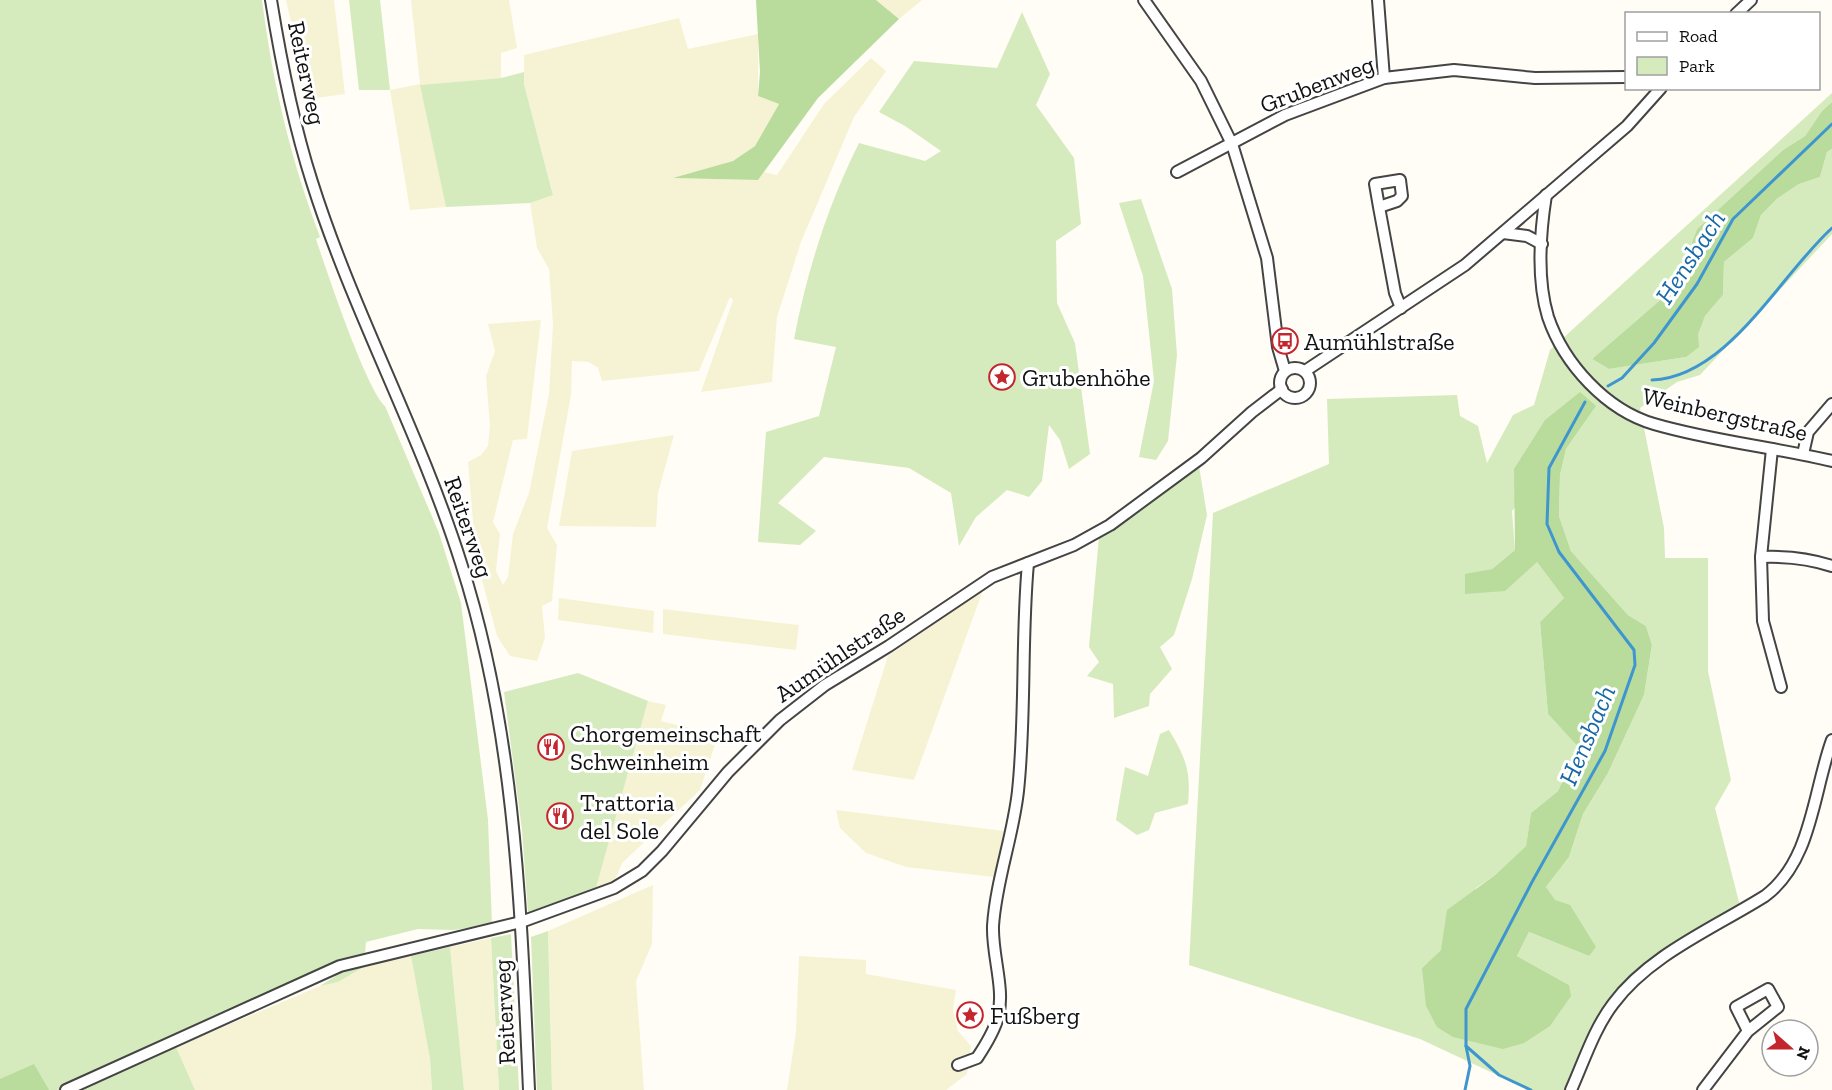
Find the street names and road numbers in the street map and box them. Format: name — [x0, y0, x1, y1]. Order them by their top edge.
street label: Reiterweg — [282, 18, 332, 128]
street label: Grubenweg — [1256, 49, 1378, 119]
street label: Weinbergstraße — [1640, 381, 1810, 447]
street label: Reiterweg — [438, 472, 500, 582]
street label: Aumühlstraße — [769, 600, 911, 708]
street label: Reiterweg — [487, 959, 521, 1065]

